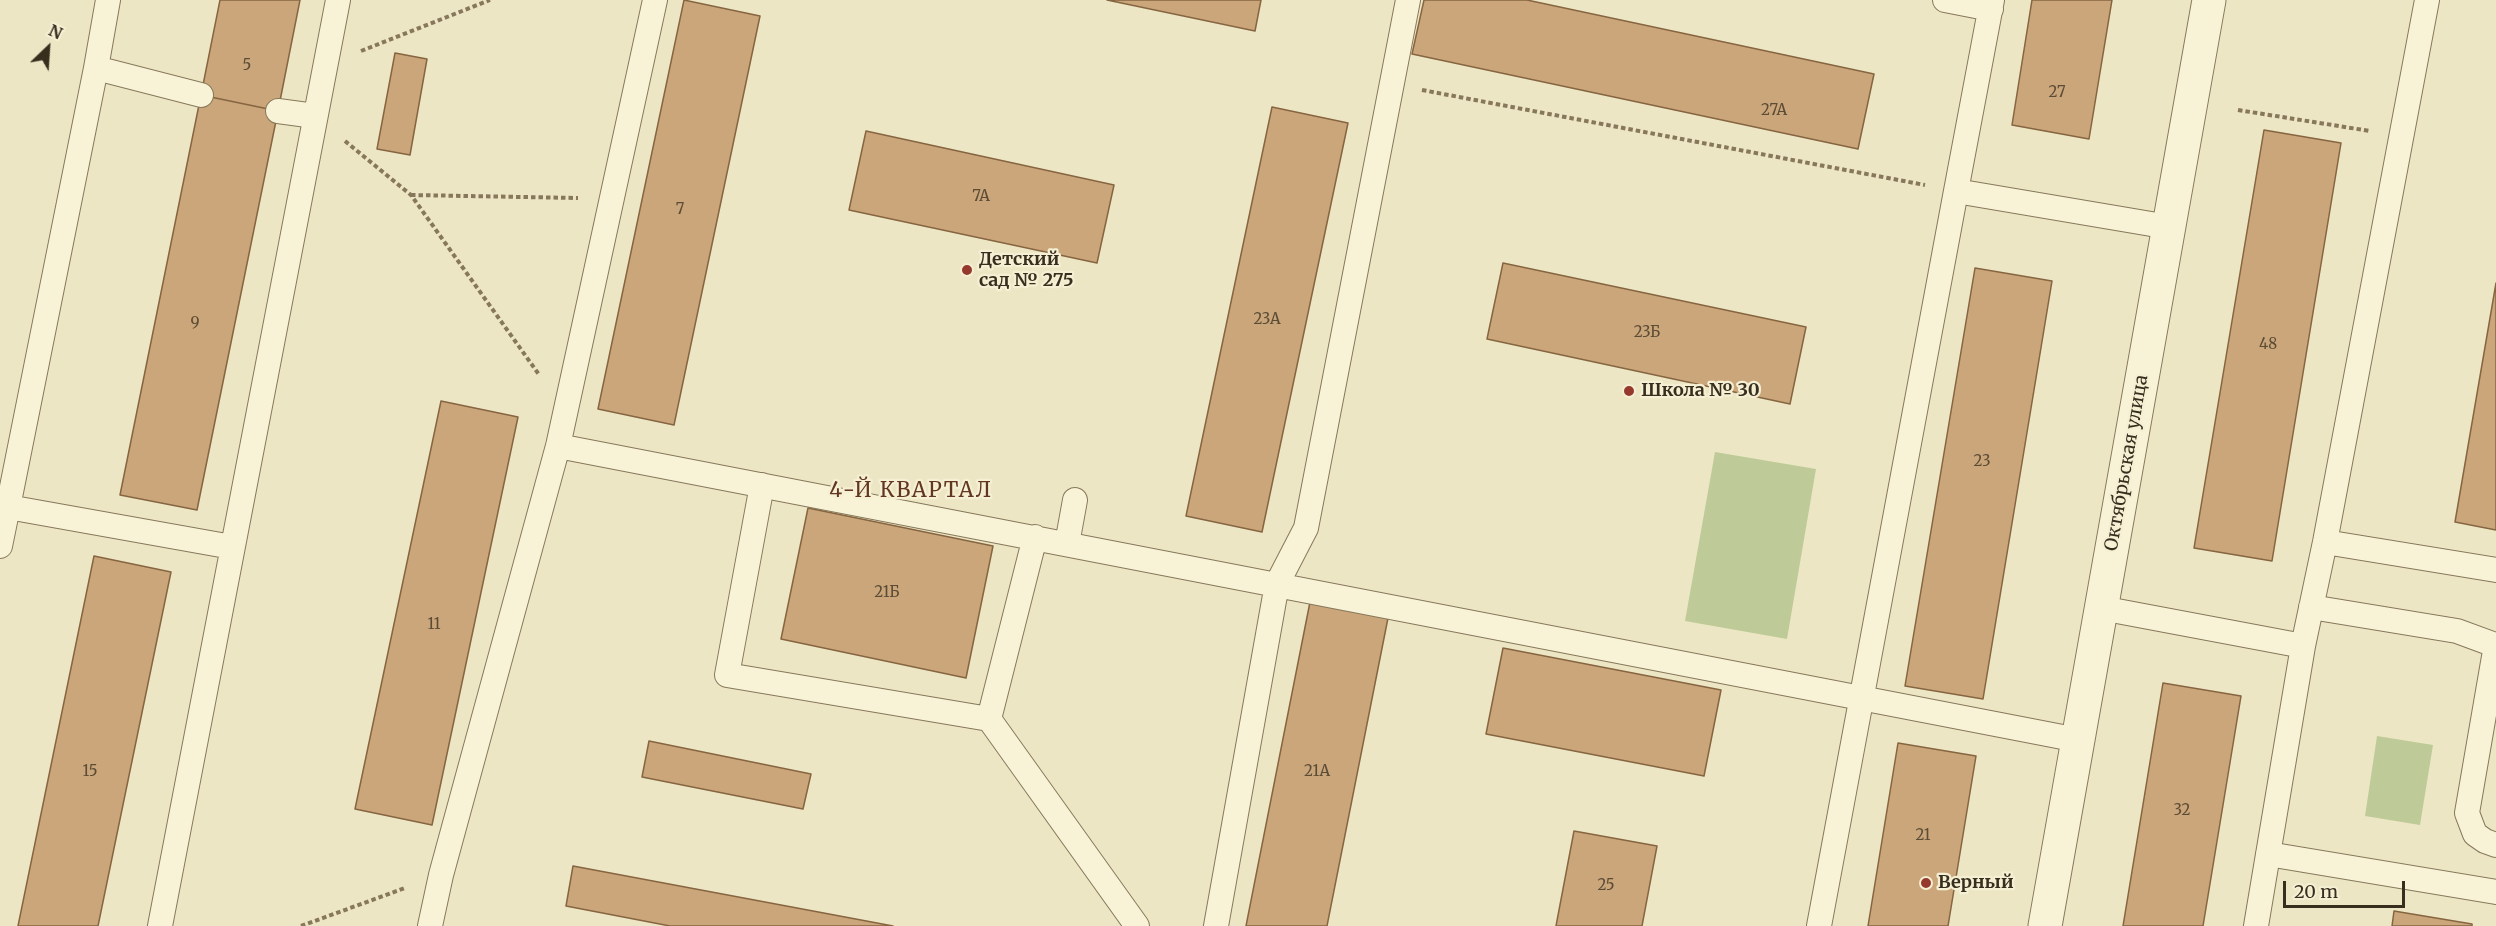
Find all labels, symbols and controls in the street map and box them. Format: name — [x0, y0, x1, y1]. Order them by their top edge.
north arrow — [18, 18, 78, 78]
text: N — [46, 20, 66, 43]
house number: 5 — [243, 57, 251, 75]
house number: 27 — [2049, 84, 2065, 102]
house number: 27А — [1761, 102, 1787, 120]
house number: 7А — [972, 188, 990, 206]
house number: 7 — [676, 201, 684, 219]
place label: Детский сад № 275 — [979, 249, 1074, 292]
marker: Детский сад № 275 — [960, 263, 974, 277]
house number: 23А — [1253, 311, 1281, 329]
house number: 9 — [190, 315, 200, 333]
house number: 23Б — [1634, 324, 1660, 342]
house number: 48 — [2259, 336, 2277, 354]
street label: Октябрьская улица — [2101, 373, 2153, 553]
place label: Школа № 30 — [1641, 380, 1760, 402]
marker: Школа № 30 — [1622, 384, 1636, 398]
house number: 23 — [1974, 453, 1990, 471]
district label: 4-Й КВАРТАЛ — [829, 478, 993, 504]
house number: 21Б — [874, 584, 900, 602]
house number: 11 — [427, 616, 441, 634]
house number: 15 — [82, 763, 98, 781]
house number: 21А — [1304, 763, 1330, 781]
house number: 32 — [2173, 802, 2191, 820]
house number: 21 — [1915, 827, 1931, 845]
scale bar — [2286, 869, 2408, 907]
place label: Верный — [1938, 872, 2014, 894]
marker: Верный — [1919, 876, 1933, 890]
house number: 25 — [1597, 877, 1615, 895]
text: 20 m — [2294, 880, 2338, 903]

